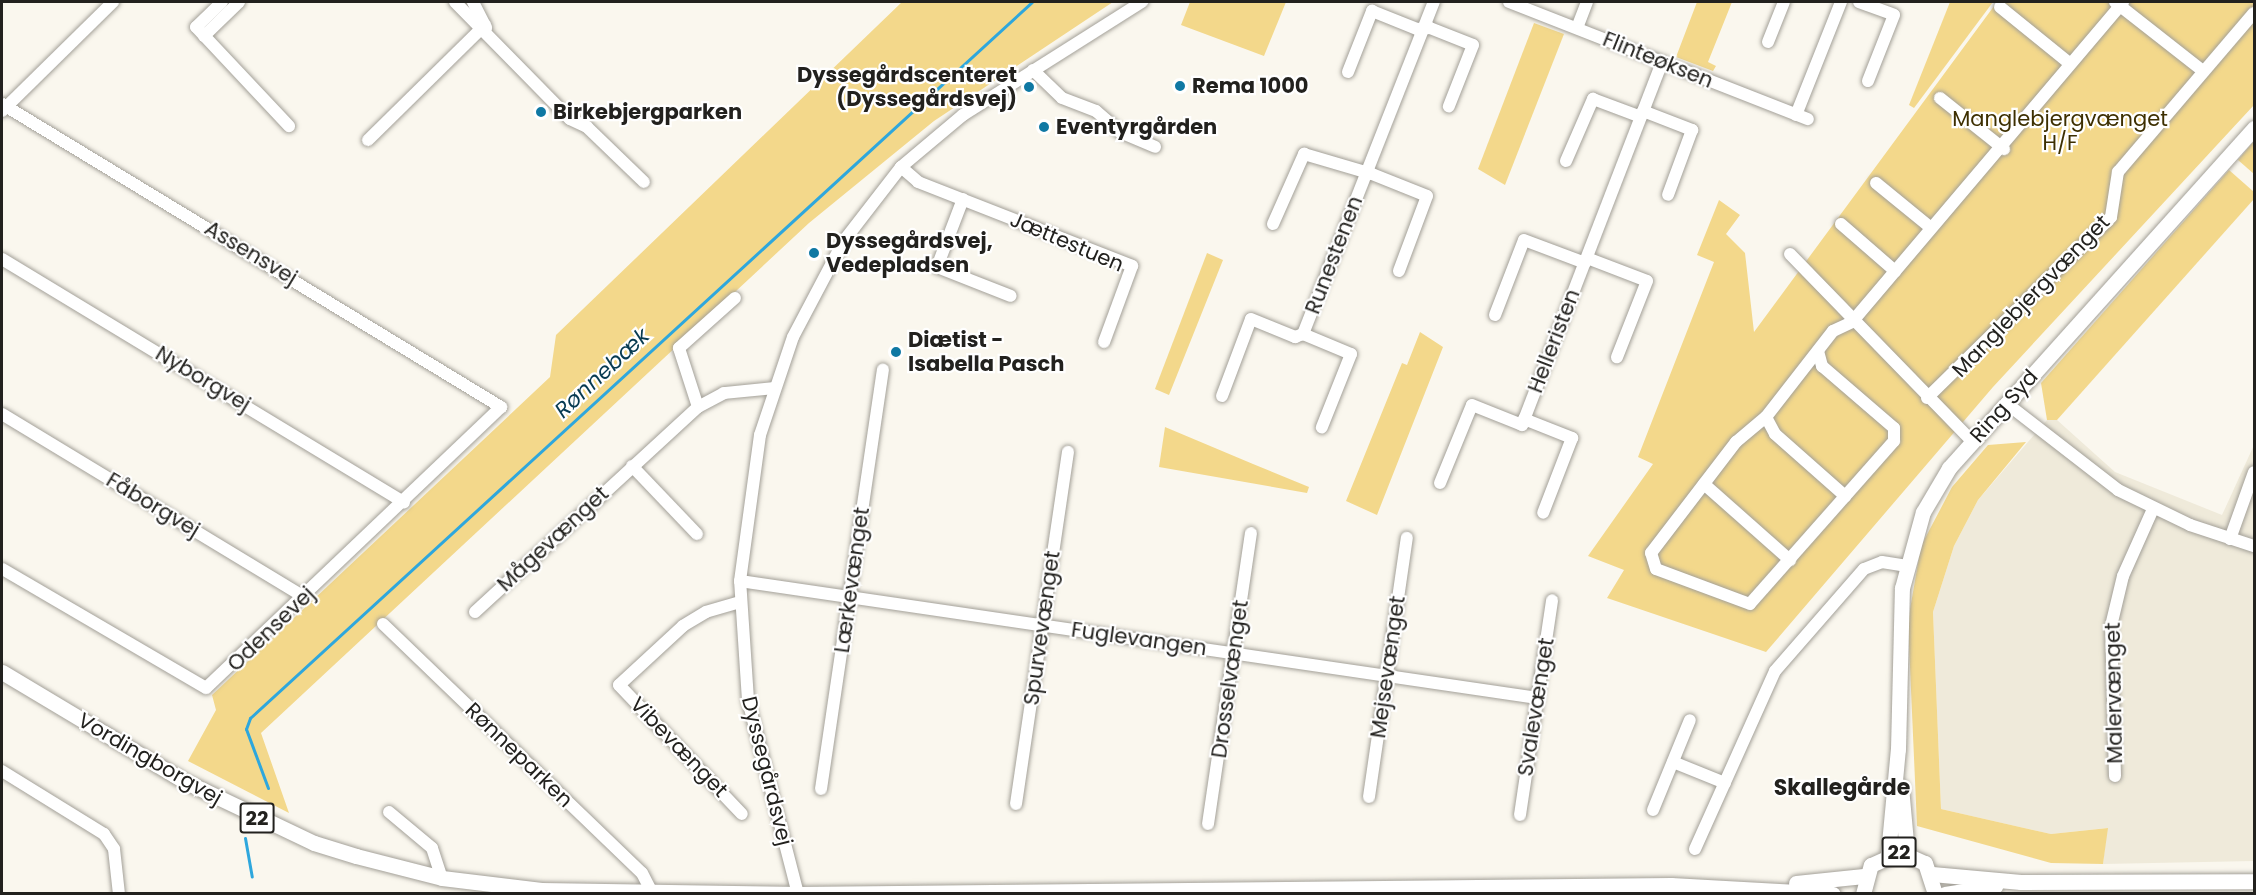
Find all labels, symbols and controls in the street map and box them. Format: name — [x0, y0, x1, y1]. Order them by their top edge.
street label: Flinteøksen — [1599, 26, 1717, 94]
place label: Dyssegårdscenteret (Dyssegårdsvej) — [797, 62, 1017, 112]
place label: Rema 1000 — [1192, 73, 1309, 99]
marker: Rema 1000 — [1173, 79, 1187, 93]
marker: Dyssegårdscenteret (Dyssegårdsvej) — [1022, 80, 1036, 94]
place label: Birkebjergparken — [553, 99, 742, 125]
marker: Birkebjergparken — [534, 105, 548, 119]
park label: Manglebjergvænget H/F — [1952, 106, 2168, 156]
place label: Eventyrgården — [1056, 114, 1217, 140]
marker: Eventyrgården — [1037, 120, 1051, 134]
street label: Runestenen — [1300, 193, 1368, 317]
street label: Jættestuen — [1006, 207, 1128, 277]
street label: Manglebjergvænget — [1947, 210, 2115, 382]
street label: Assensvej — [200, 216, 302, 290]
place label: Dyssegårdsvej, Vedepladsen — [826, 228, 993, 278]
marker: Dyssegårdsvej, Vedepladsen — [807, 246, 821, 260]
street label: Helleristen — [1523, 286, 1585, 396]
water label: Rønnebæk — [549, 323, 655, 423]
place label: Diætist - Isabella Pasch — [908, 327, 1064, 377]
street label: Nyborgvej — [151, 341, 255, 417]
marker: Diætist - Isabella Pasch — [889, 345, 903, 359]
street label: Ring Syd — [1965, 364, 2043, 448]
street label: Fåborgvej — [102, 467, 204, 543]
street label: Mågevænget — [492, 481, 614, 597]
street label: Lærkevænget — [829, 506, 875, 654]
street label: Spurvevænget — [1019, 549, 1065, 707]
street label: Odensevej — [222, 581, 320, 677]
street label: Mejsevænget — [1366, 594, 1410, 740]
street label: Drosselvænget — [1206, 598, 1254, 760]
street label: Fuglevangen — [1070, 617, 1208, 661]
street label: Malervænget — [2100, 622, 2128, 764]
street label: Svalevænget — [1513, 636, 1559, 778]
street label: Vibevænget — [625, 692, 733, 802]
street label: Dyssegårdsvej — [736, 694, 798, 848]
street label: Rønneparken — [460, 697, 578, 813]
street label: Vordingborgvej — [73, 708, 227, 810]
district label: Skallegårde — [1774, 775, 1910, 801]
road number: 22 — [239, 801, 275, 835]
road number: 22 — [1881, 835, 1917, 869]

